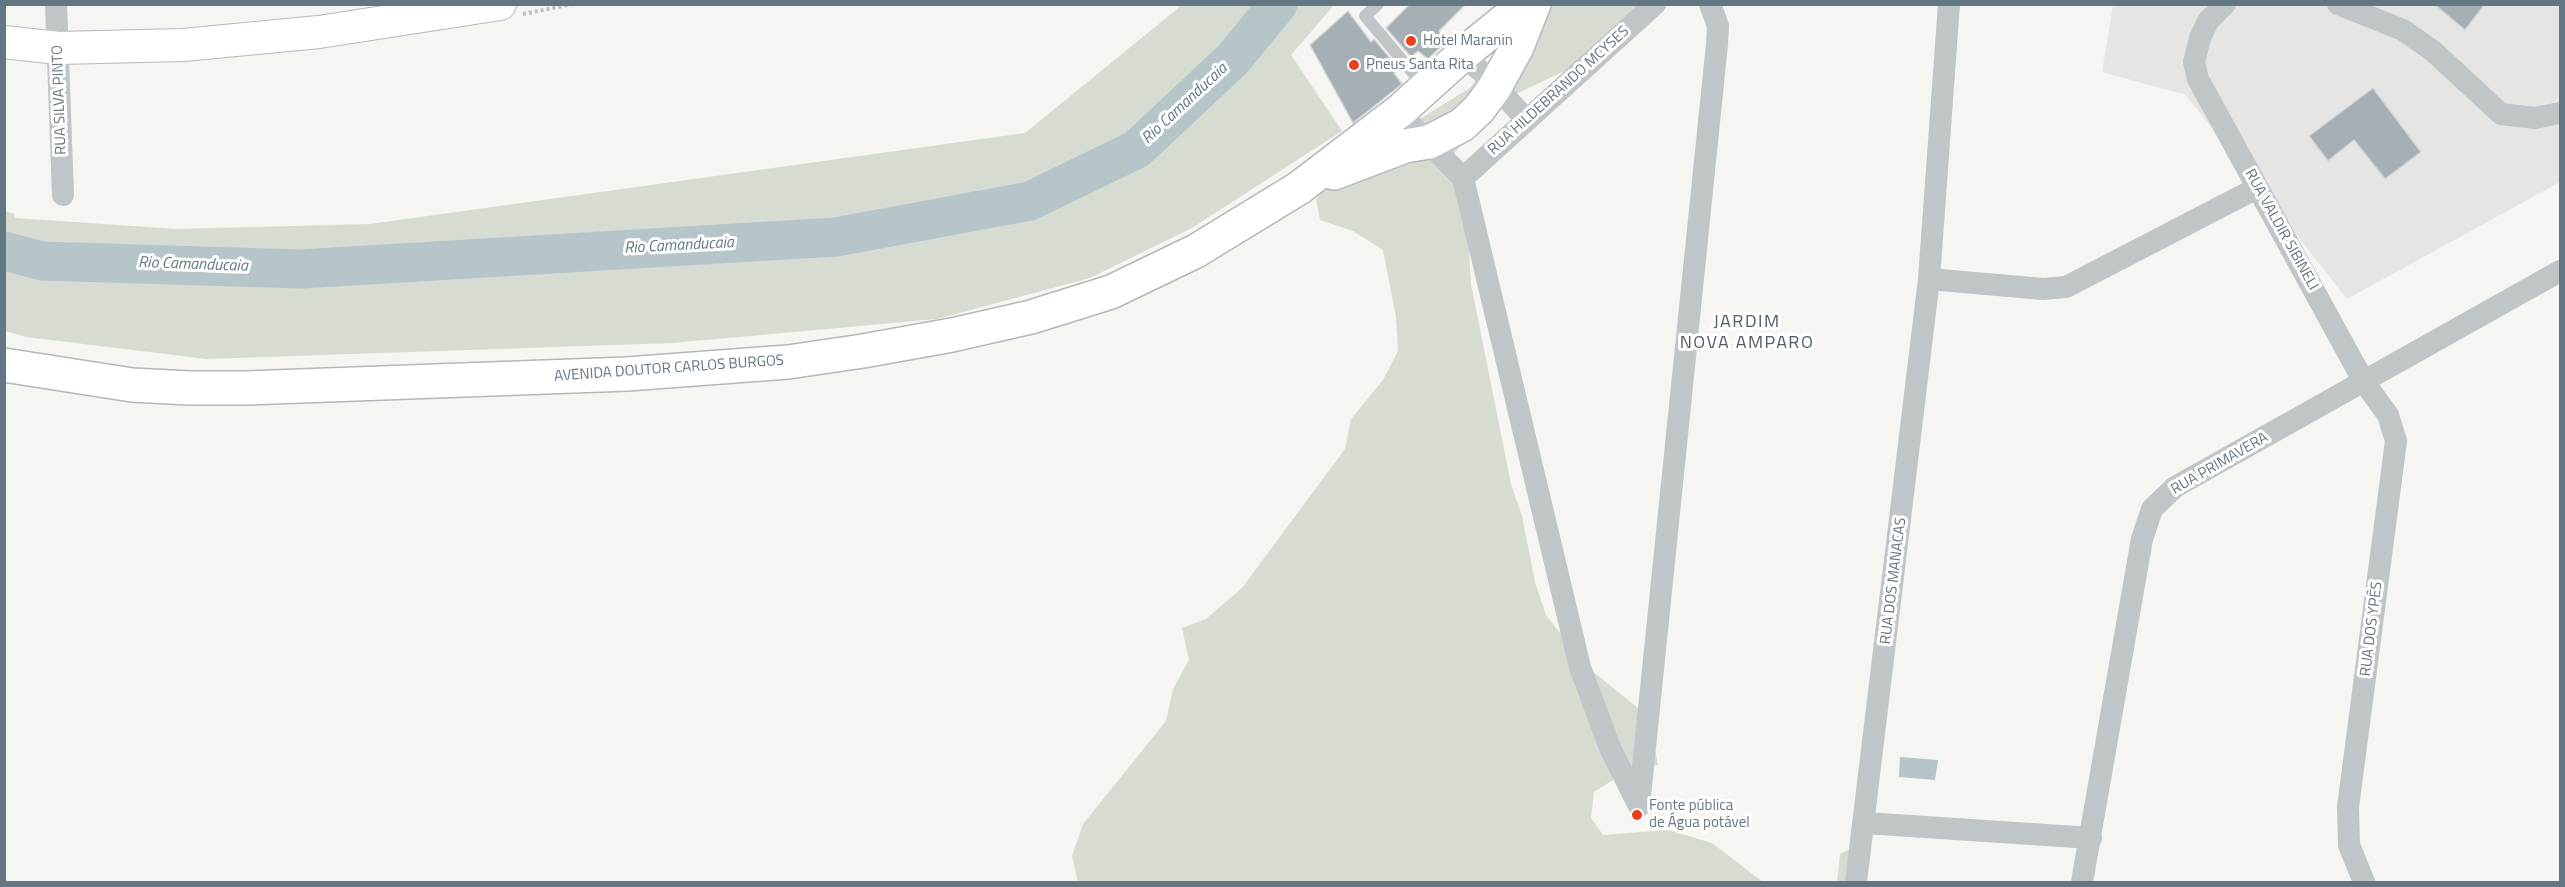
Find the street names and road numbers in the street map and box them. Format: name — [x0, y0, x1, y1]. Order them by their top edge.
street label: RUA HILDEBRANDO MCYSES — [1485, 23, 1633, 159]
street label: RUA SILVA PINTO — [49, 45, 71, 155]
street label: RUA VALDIR SIBINELI — [2240, 166, 2322, 294]
street label: AVENIDA DOUTOR CARLOS BURGOS — [553, 352, 785, 386]
street label: RUA PRIMAVERA — [2168, 429, 2272, 499]
street label: RUA DOS MANACAS — [1877, 517, 1911, 645]
street label: RUA DOS YPÊS — [2357, 581, 2387, 677]

